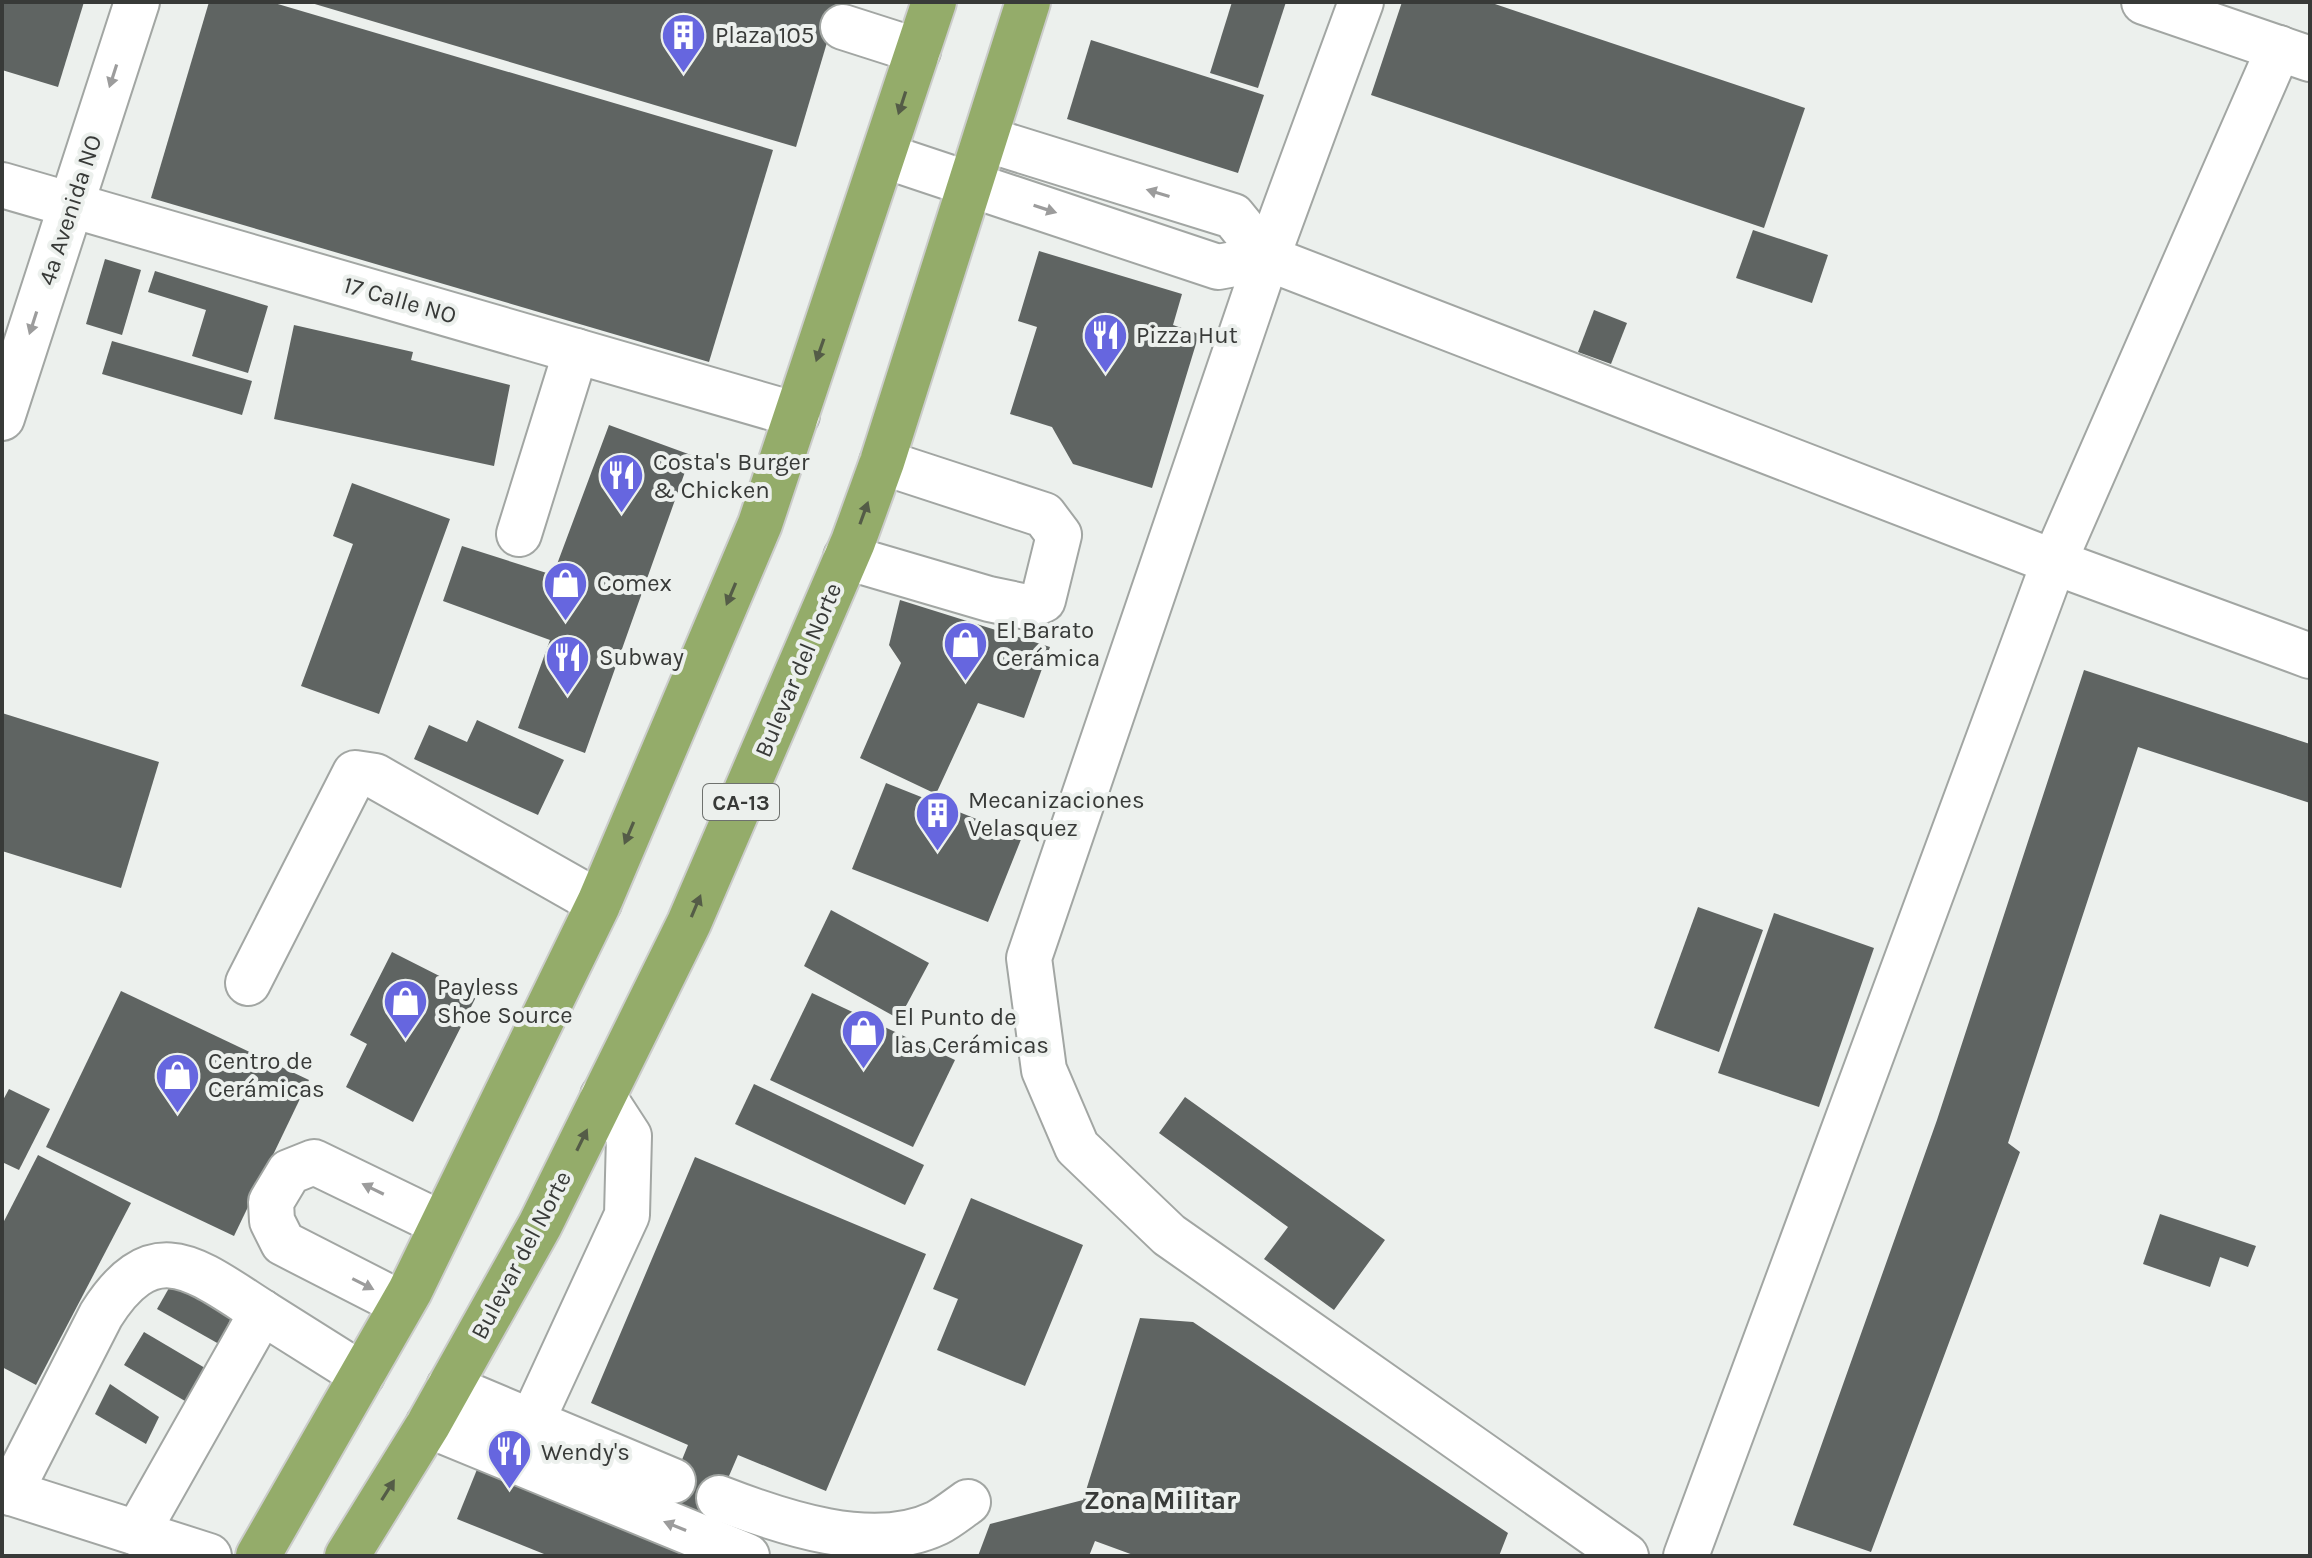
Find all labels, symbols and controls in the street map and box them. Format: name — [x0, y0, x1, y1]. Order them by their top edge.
building icon: Plaza 105 — [660, 11, 708, 74]
place label: Plaza 105 — [715, 21, 814, 49]
one-way arrow — [106, 64, 119, 88]
one-way arrow — [895, 91, 908, 115]
street label: 4a Avenida NO — [32, 131, 108, 289]
one-way arrow — [1146, 186, 1170, 199]
one-way arrow — [1033, 204, 1057, 216]
street label: 17 Calle NO — [340, 271, 460, 329]
restaurant icon: Pizza Hut — [1081, 311, 1129, 374]
one-way arrow — [26, 312, 38, 336]
place label: Pizza Hut — [1136, 321, 1238, 349]
one-way arrow — [813, 338, 825, 362]
place label: Costa's Burger & Chicken — [653, 448, 810, 504]
restaurant icon: Costa's Burger & Chicken — [598, 452, 646, 515]
one-way arrow — [858, 500, 871, 524]
shop icon: Comex — [542, 559, 590, 622]
place label: Comex — [597, 569, 672, 597]
street label: Bulevar del Norte — [749, 579, 847, 761]
one-way arrow — [724, 582, 737, 606]
place label: El Barato Cerámica — [996, 616, 1100, 672]
shop icon: El Barato Cerámica — [941, 620, 989, 683]
restaurant icon: Subway — [544, 633, 592, 696]
place label: Subway — [599, 643, 684, 671]
road number: CA-13 — [703, 784, 779, 820]
place label: Mecanizaciones Velasquez — [968, 786, 1145, 842]
building icon: Mecanizaciones Velasquez — [913, 790, 961, 853]
one-way arrow — [623, 821, 636, 845]
one-way arrow — [689, 894, 702, 918]
place label: Payless Shoe Source — [437, 973, 573, 1029]
shop icon: Payless Shoe Source — [382, 977, 430, 1040]
place label: El Punto de las Cerámicas — [894, 1003, 1049, 1059]
shop icon: El Punto de las Cerámicas — [839, 1007, 887, 1070]
place label: Centro de Cerámicas — [208, 1047, 325, 1103]
shop icon: Centro de Cerámicas — [153, 1051, 201, 1114]
one-way arrow — [575, 1128, 588, 1151]
street label: Bulevar del Norte — [465, 1166, 577, 1344]
one-way arrow — [361, 1182, 384, 1196]
one-way arrow — [351, 1277, 374, 1290]
restaurant icon: Wendy's — [486, 1428, 534, 1491]
place label: Wendy's — [541, 1438, 630, 1466]
one-way arrow — [380, 1478, 395, 1501]
district label: Zona Militar — [1084, 1485, 1237, 1516]
one-way arrow — [663, 1520, 687, 1533]

